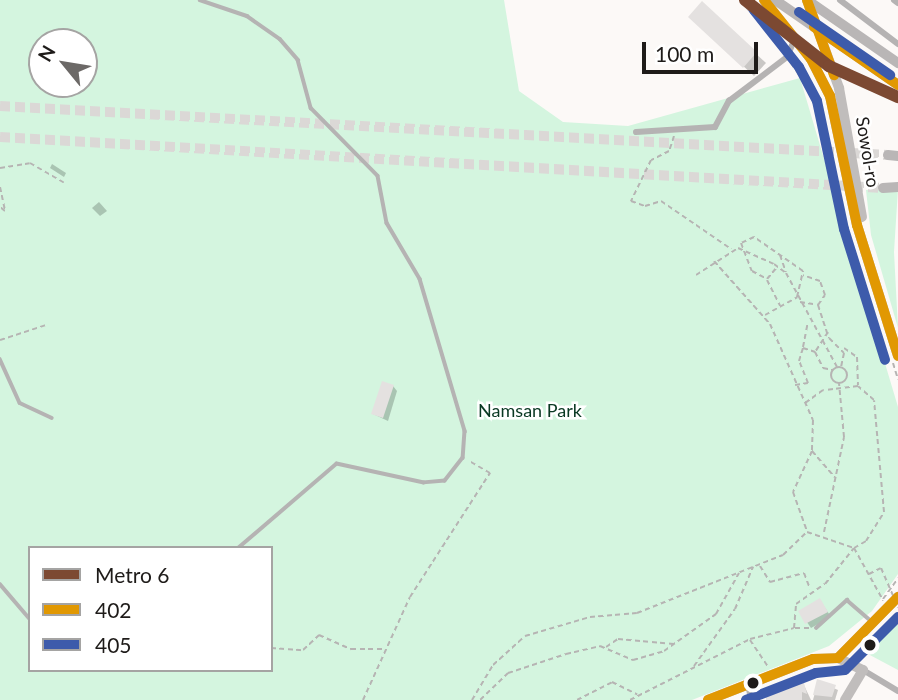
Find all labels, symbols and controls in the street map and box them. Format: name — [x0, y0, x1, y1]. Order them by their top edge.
north arrow — [28, 28, 98, 98]
scale bar — [646, 28, 762, 72]
text: N — [32, 41, 60, 65]
text: 100 m — [655, 41, 714, 66]
street label: Sowol-ro — [852, 115, 884, 189]
park label: Namsan Park — [478, 399, 582, 421]
legend — [28, 546, 273, 672]
text: Metro 6 — [95, 562, 169, 587]
text: 402 — [95, 597, 132, 622]
text: 405 — [95, 632, 132, 657]
unlabelled marker — [863, 638, 877, 652]
unlabelled marker — [746, 676, 760, 690]

